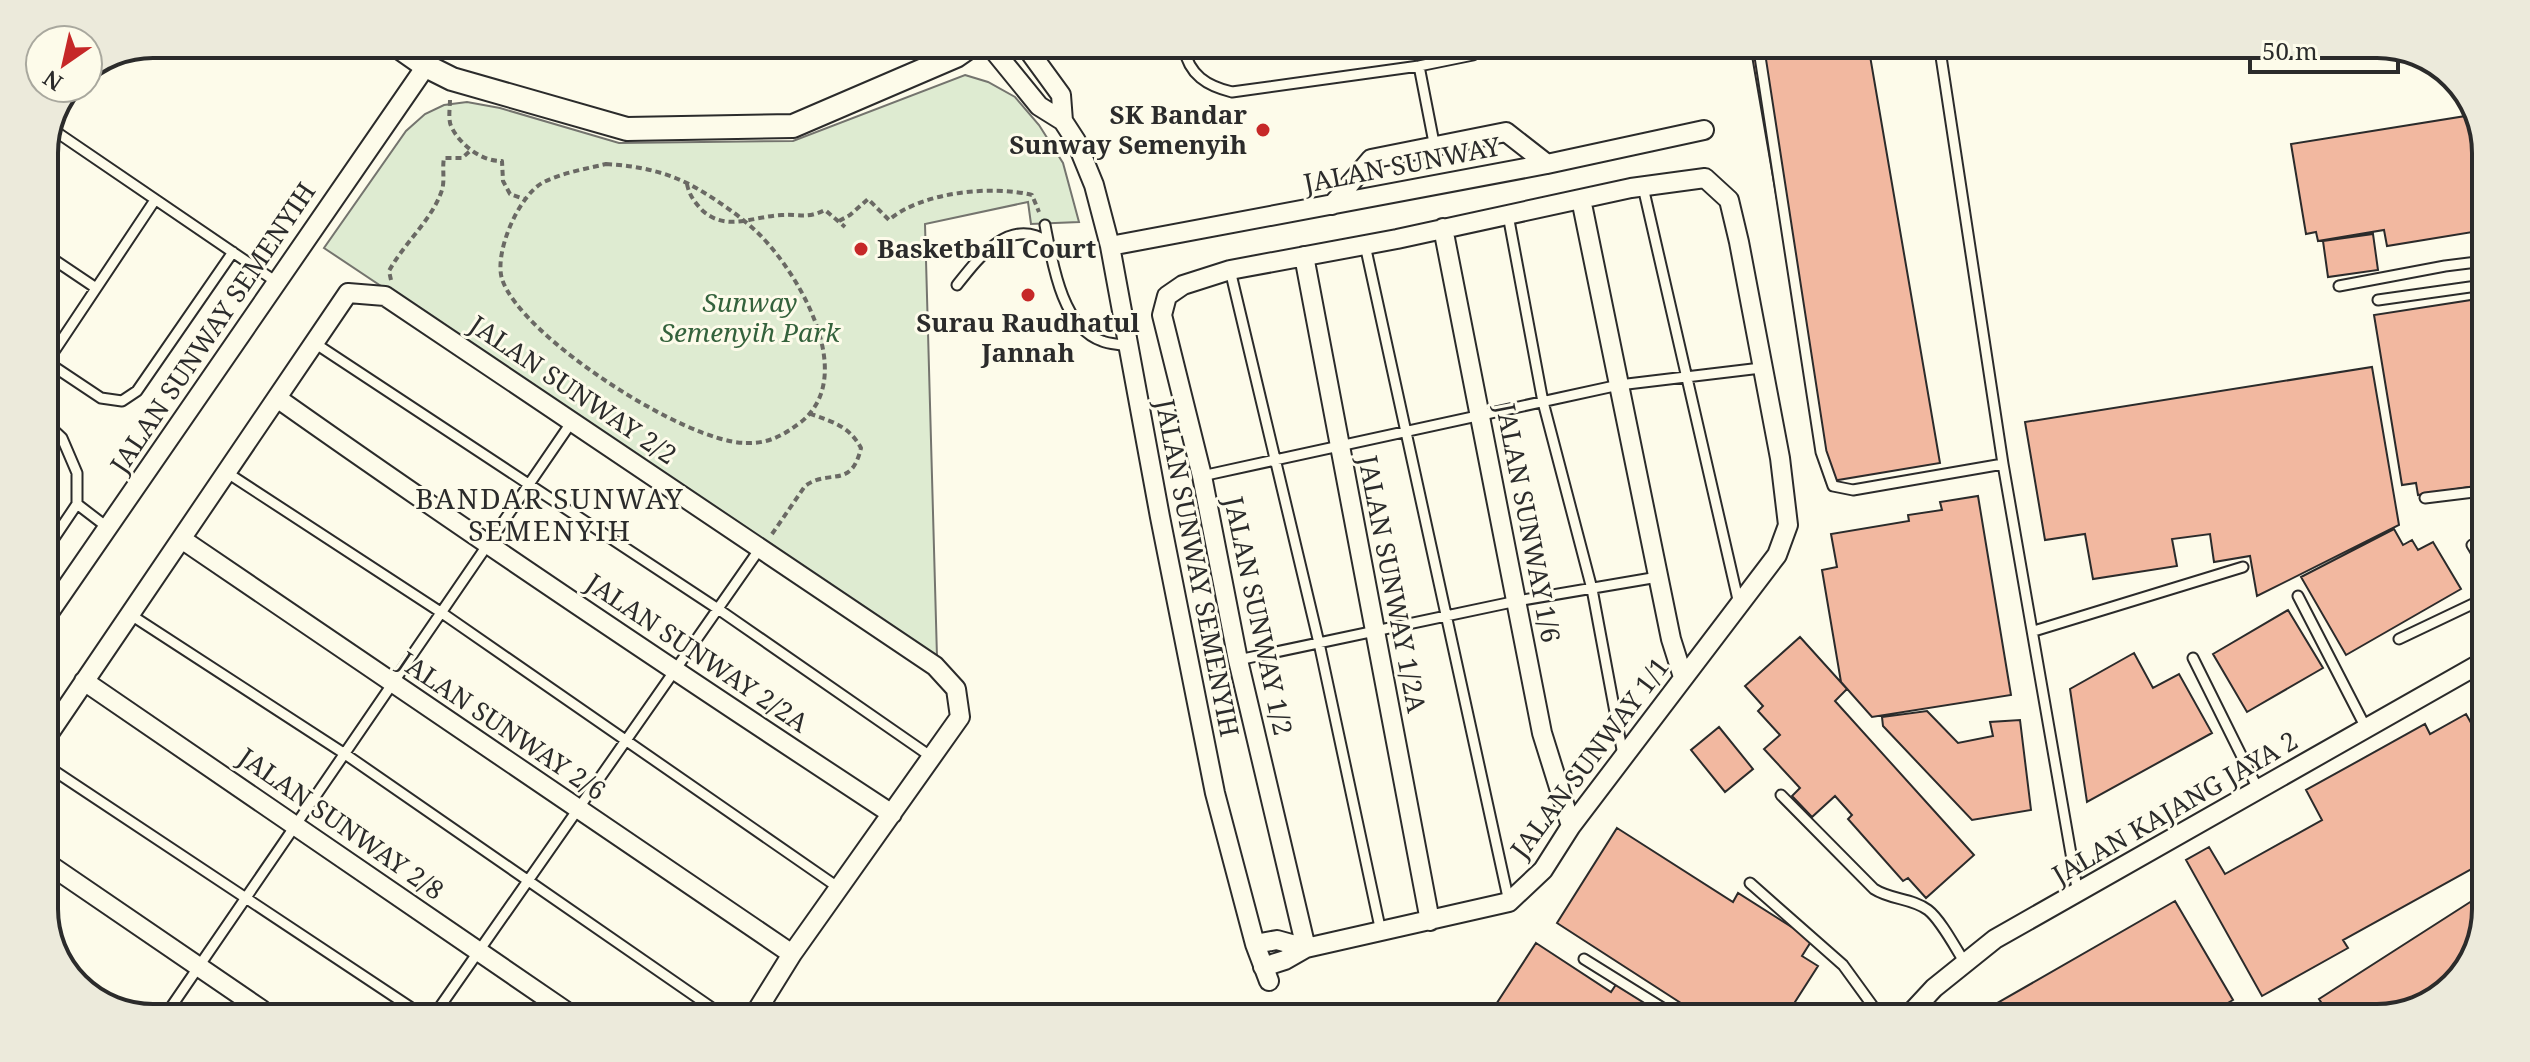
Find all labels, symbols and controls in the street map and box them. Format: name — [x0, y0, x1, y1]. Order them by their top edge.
north arrow — [24, 24, 104, 104]
scale bar — [2250, 24, 2398, 74]
text: 50 m — [2262, 34, 2318, 67]
text: N — [37, 64, 68, 99]
place label: SK Bandar Sunway Semenyih — [1009, 96, 1247, 162]
marker: SK Bandar Sunway Semenyih — [1254, 121, 1272, 139]
street label: JALAN SUNWAY — [1299, 127, 1504, 201]
street label: JALAN SUNWAY SEMENYIH — [101, 175, 323, 481]
place label: Basketball Court — [877, 230, 1097, 266]
marker: Basketball Court — [852, 240, 870, 258]
park label: Sunway Semenyih Park — [660, 284, 841, 350]
marker: Surau Raudhatul Jannah — [1019, 286, 1037, 304]
place label: Surau Raudhatul Jannah — [916, 304, 1140, 370]
street label: JALAN SUNWAY 2/2 — [462, 306, 684, 472]
street label: JALAN SUNWAY SEMENYIH — [1147, 395, 1248, 740]
street label: JALAN SUNWAY 1/6 — [1488, 399, 1570, 645]
street label: JALAN SUNWAY 1/2A — [1350, 451, 1436, 716]
district label: BANDAR SUNWAY SEMENYIH — [415, 479, 685, 549]
street label: JALAN SUNWAY 1/2 — [1216, 492, 1302, 738]
street label: JALAN SUNWAY 2/2A — [578, 564, 816, 740]
street label: JALAN SUNWAY 2/6 — [391, 642, 613, 808]
street label: JALAN SUNWAY 1/1 — [1501, 650, 1677, 866]
street label: JALAN KAJANG JAYA 2 — [2044, 722, 2304, 893]
street label: JALAN SUNWAY 2/8 — [231, 738, 451, 908]

